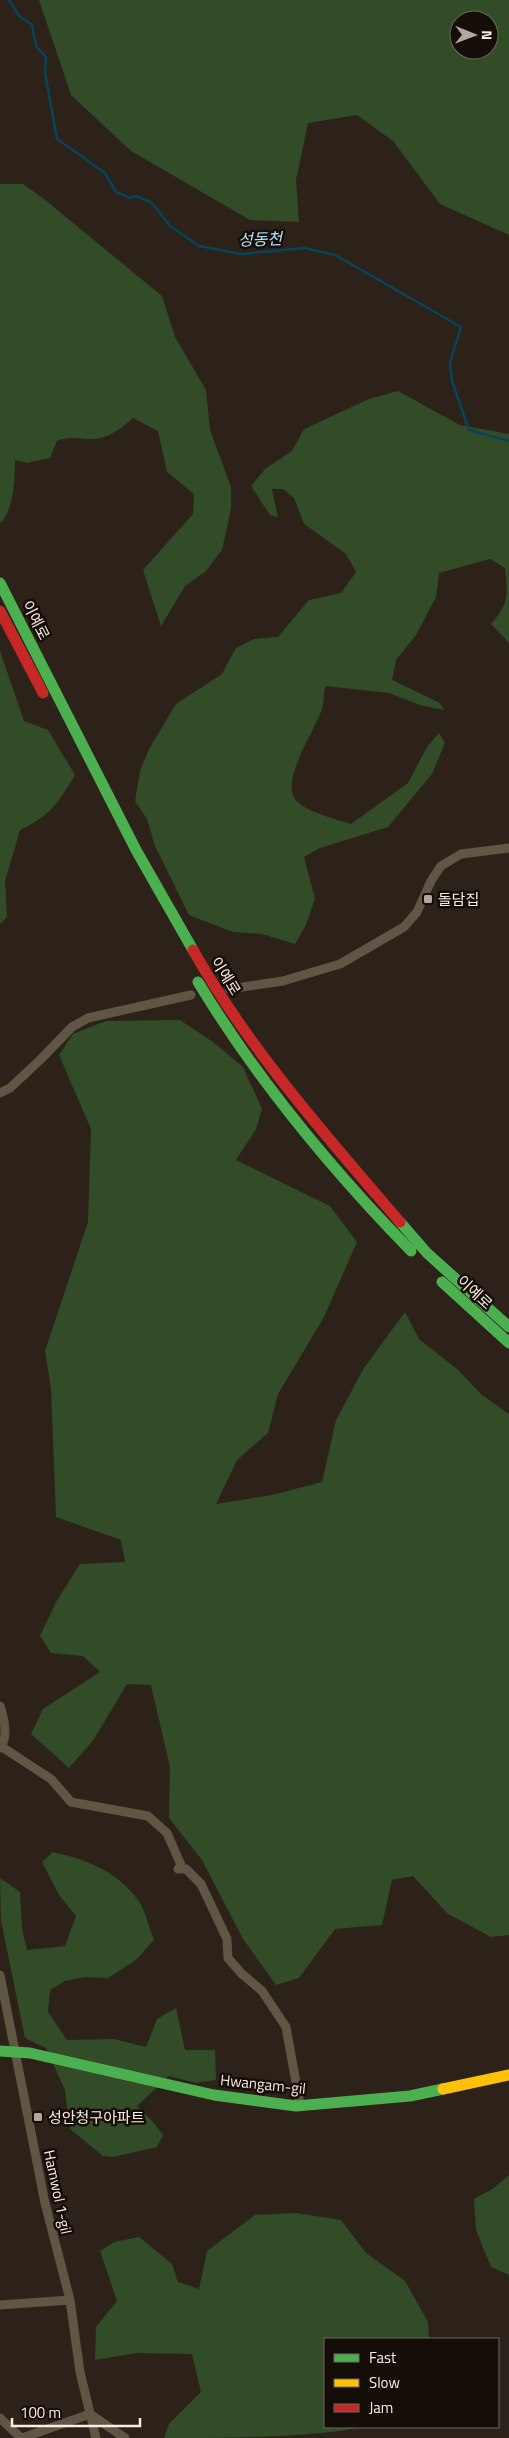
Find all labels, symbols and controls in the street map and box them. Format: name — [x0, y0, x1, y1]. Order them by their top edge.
north arrow — [449, 10, 499, 60]
text: N — [477, 30, 498, 40]
water label: 성동천 — [238, 226, 285, 252]
street label: 이예로 — [16, 596, 56, 644]
place label: 돌담집 — [438, 888, 479, 911]
marker: 돌담집 — [422, 893, 434, 905]
street label: 이예로 — [205, 952, 247, 1000]
street label: 이예로 — [452, 1269, 498, 1315]
street label: Hwangam-gil — [219, 2068, 307, 2100]
place label: 성안청구아파트 — [48, 2106, 145, 2129]
marker: 성안청구아파트 — [32, 2111, 44, 2123]
street label: Hamwol 1-gil — [38, 2148, 78, 2236]
legend — [324, 2338, 499, 2428]
text: Fast — [369, 2346, 397, 2369]
text: Slow — [369, 2371, 400, 2394]
scale bar — [12, 2396, 140, 2428]
text: Jam — [369, 2396, 393, 2419]
text: 100 m — [20, 2401, 61, 2424]

